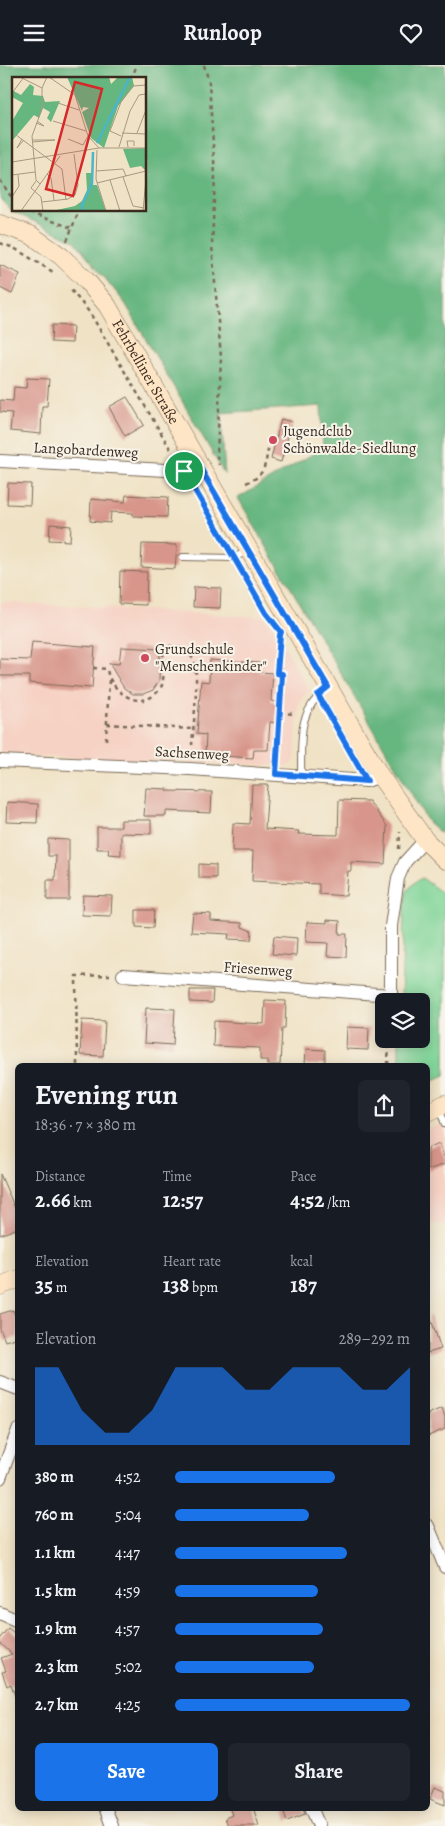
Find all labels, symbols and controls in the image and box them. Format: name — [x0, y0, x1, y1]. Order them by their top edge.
text: Runloop — [183, 18, 262, 48]
icon: menu — [20, 19, 48, 47]
icon: heart — [397, 19, 425, 47]
inset map — [12, 77, 146, 211]
street label: Fehrbelliner Straße — [107, 316, 184, 428]
place label: Jugendclub Schönwalde-Siedlung — [283, 421, 417, 458]
marker: Jugendclub Schönwalde-Siedlung — [267, 434, 279, 446]
street label: Langobardenweg — [33, 437, 140, 463]
pin — [163, 450, 205, 492]
icon: arrive — [170, 457, 198, 485]
place label: Grundschule "Menschenkinder" — [155, 639, 267, 676]
marker: Grundschule "Menschenkinder" — [139, 652, 151, 664]
street label: Sachsenweg — [154, 741, 230, 765]
street label: Friesenweg — [223, 957, 294, 981]
map controls — [375, 993, 430, 1048]
button: layers — [375, 993, 430, 1048]
text: Evening run — [35, 1076, 178, 1114]
button: share — [358, 1080, 410, 1132]
text: 18:36 · 7 × 380 m — [35, 1114, 136, 1136]
text: Distance — [35, 1167, 85, 1186]
text: Time — [163, 1167, 192, 1186]
text: Pace — [290, 1167, 316, 1186]
text: 2.66 — [35, 1186, 71, 1214]
text: 12:57 — [163, 1186, 203, 1214]
text: 4:52 — [290, 1186, 324, 1214]
text: km — [71, 1193, 92, 1212]
text: /km — [324, 1193, 350, 1212]
text: Elevation — [35, 1252, 89, 1271]
text: Heart rate — [163, 1252, 221, 1271]
text: kcal — [290, 1252, 313, 1271]
text: 35 — [35, 1271, 53, 1299]
text: 138 — [163, 1271, 189, 1299]
text: 187 — [290, 1271, 317, 1299]
text: m — [53, 1278, 67, 1297]
text: bpm — [189, 1278, 218, 1297]
text: Elevation — [35, 1328, 96, 1350]
text: 289–292 m — [339, 1328, 410, 1350]
text: 380 m — [35, 1466, 74, 1488]
text: 4:52 — [115, 1466, 141, 1488]
text: 760 m — [35, 1504, 74, 1526]
text: 5:04 — [115, 1504, 141, 1526]
text: 1.1 km — [35, 1542, 75, 1564]
text: 4:47 — [115, 1542, 140, 1564]
text: 1.5 km — [35, 1580, 76, 1602]
text: 4:59 — [115, 1580, 140, 1602]
text: 1.9 km — [35, 1618, 77, 1640]
text: 4:57 — [115, 1618, 140, 1640]
text: 2.3 km — [35, 1656, 78, 1678]
text: 5:02 — [115, 1656, 142, 1678]
text: 2.7 km — [35, 1694, 78, 1716]
text: 4:25 — [115, 1694, 141, 1716]
button: Save — [35, 1743, 218, 1801]
button: Share — [228, 1743, 410, 1801]

